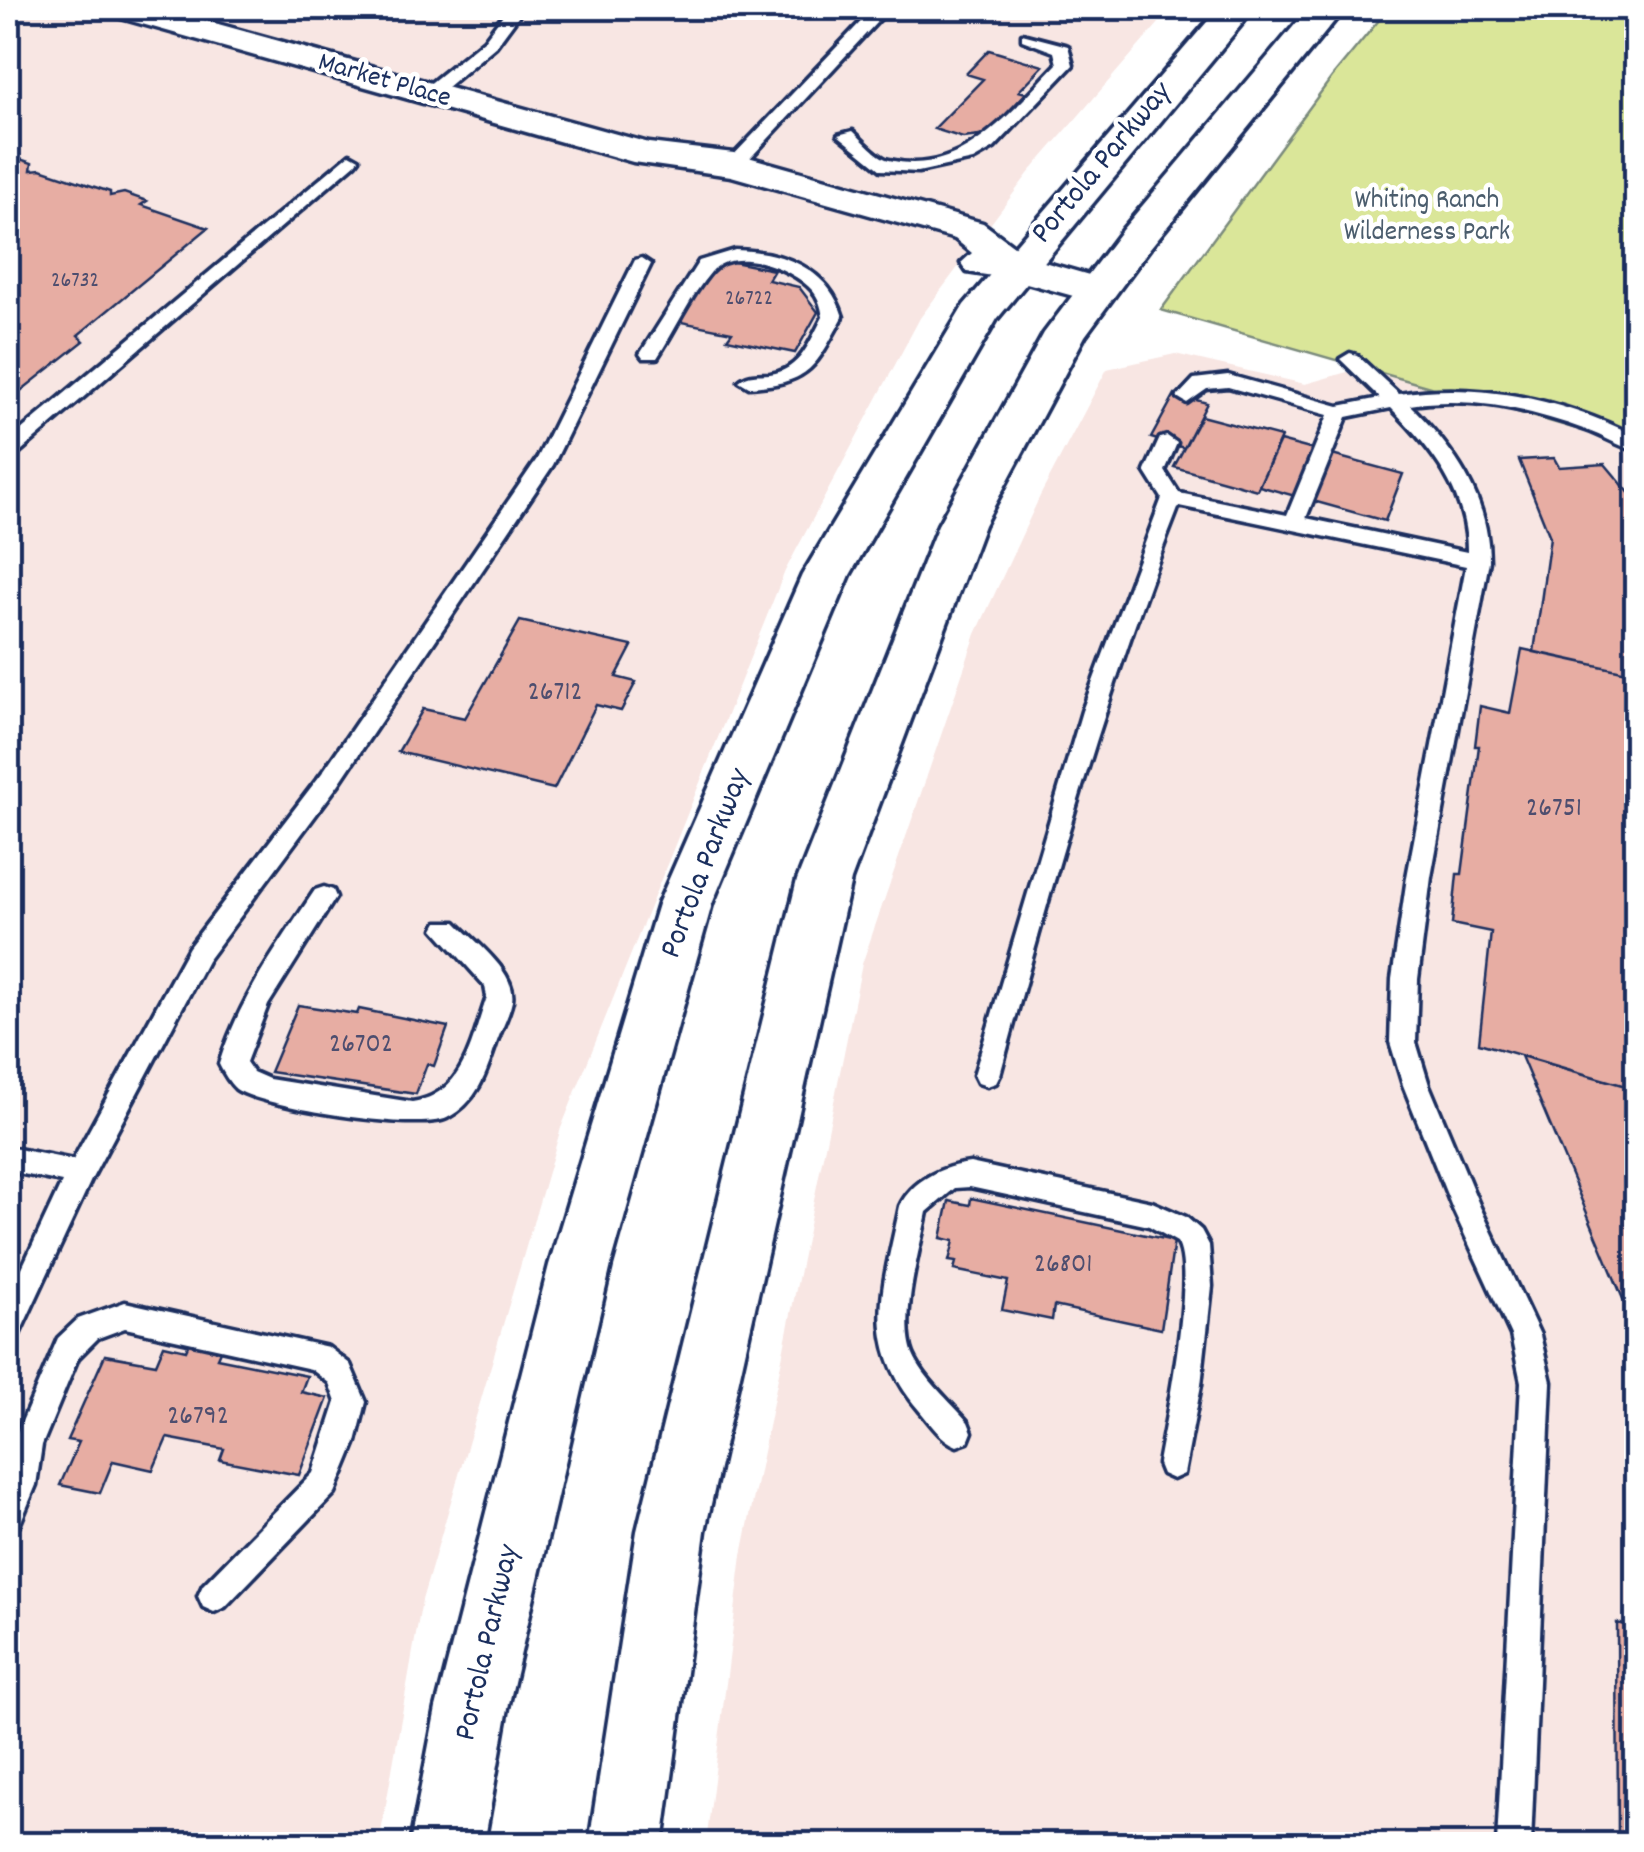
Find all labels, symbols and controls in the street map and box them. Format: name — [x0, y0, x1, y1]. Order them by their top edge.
street label: Market Place — [313, 44, 455, 120]
street label: Portola Parkway — [1021, 72, 1185, 255]
park label: Whiting Ranch Wilderness Park — [1344, 182, 1510, 254]
house number: 26732 — [51, 266, 99, 297]
house number: 26722 — [725, 284, 773, 315]
house number: 26712 — [527, 674, 583, 714]
street label: Portola Parkway — [650, 762, 765, 965]
house number: 26751 — [1526, 790, 1582, 830]
house number: 26702 — [329, 1026, 393, 1066]
house number: 26801 — [1034, 1246, 1092, 1286]
house number: 26792 — [167, 1398, 229, 1438]
street label: Portola Parkway — [444, 1540, 534, 1745]

